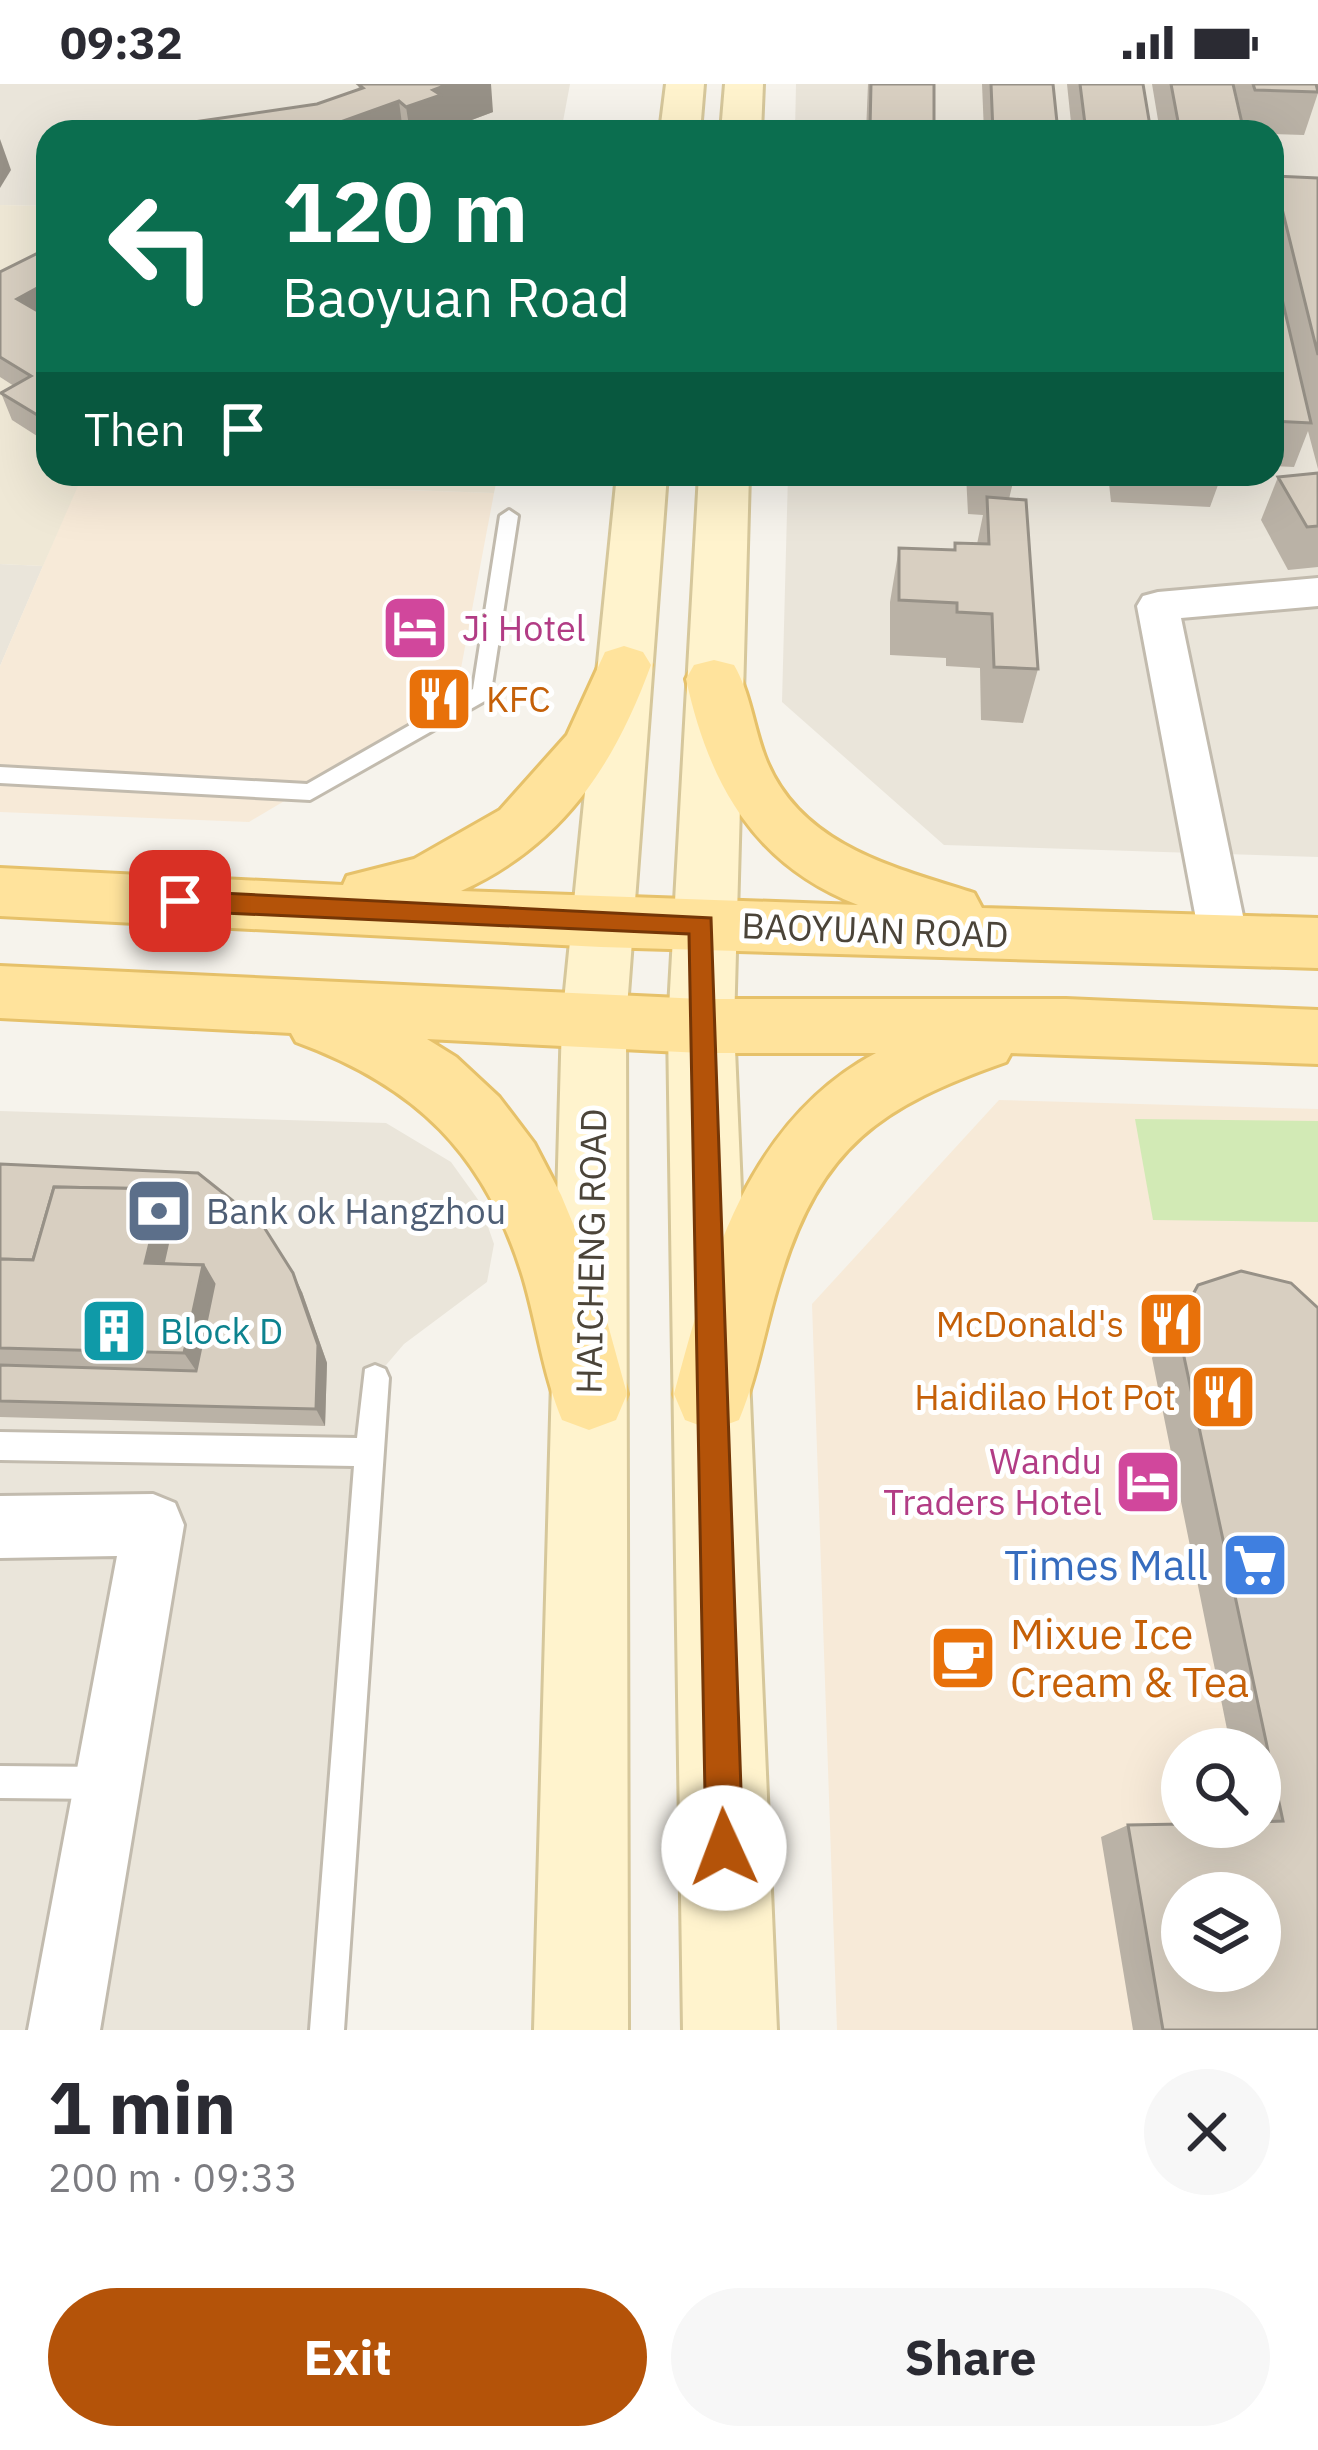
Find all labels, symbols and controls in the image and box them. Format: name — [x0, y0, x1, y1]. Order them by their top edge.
text: 09:32 — [60, 13, 183, 71]
text: 120 m — [282, 156, 528, 265]
icon: left — [84, 168, 240, 324]
text: Baoyuan Road — [282, 262, 630, 332]
icon: arrive — [210, 396, 276, 462]
text: Then — [84, 400, 186, 458]
hotel icon: Ji Hotel — [380, 593, 450, 663]
place label: Ji Hotel — [462, 604, 586, 651]
restaurant icon: KFC — [404, 664, 474, 734]
place label: KFC — [486, 675, 551, 722]
pin — [129, 850, 231, 952]
icon: arrive — [147, 868, 213, 934]
street label: BAOYUAN ROAD — [741, 901, 1009, 958]
street label: HAICHENG ROAD — [565, 1108, 616, 1394]
bank icon: Bank ok Hangzhou — [124, 1176, 194, 1246]
place label: Bank ok Hangzhou — [206, 1187, 506, 1234]
restaurant icon: McDonald's — [1136, 1289, 1206, 1359]
building icon: Block D — [79, 1296, 149, 1366]
place label: McDonald's — [936, 1300, 1124, 1347]
place label: Block D — [160, 1307, 283, 1354]
restaurant icon: Haidilao Hot Pot — [1188, 1362, 1258, 1432]
place label: Haidilao Hot Pot — [914, 1373, 1176, 1420]
place label: Wandu Traders Hotel — [883, 1437, 1102, 1525]
hotel icon: Wandu Traders Hotel — [1113, 1447, 1183, 1517]
supermarket icon: Times Mall — [1220, 1530, 1290, 1600]
place label: Times Mall — [1004, 1537, 1208, 1592]
place label: Mixue Ice Cream & Tea — [1010, 1606, 1249, 1709]
cafe icon: Mixue Ice Cream & Tea — [928, 1623, 998, 1693]
map controls — [1161, 1728, 1281, 1992]
button: search — [1161, 1728, 1281, 1848]
position arrow — [661, 1785, 787, 1911]
button: layers — [1161, 1872, 1281, 1992]
text: 1 min — [48, 2060, 236, 2154]
button: close — [1144, 2069, 1270, 2195]
text: 200 m · 09:33 — [48, 2152, 298, 2203]
button: Exit — [48, 2288, 647, 2426]
button: Share — [671, 2288, 1270, 2426]

